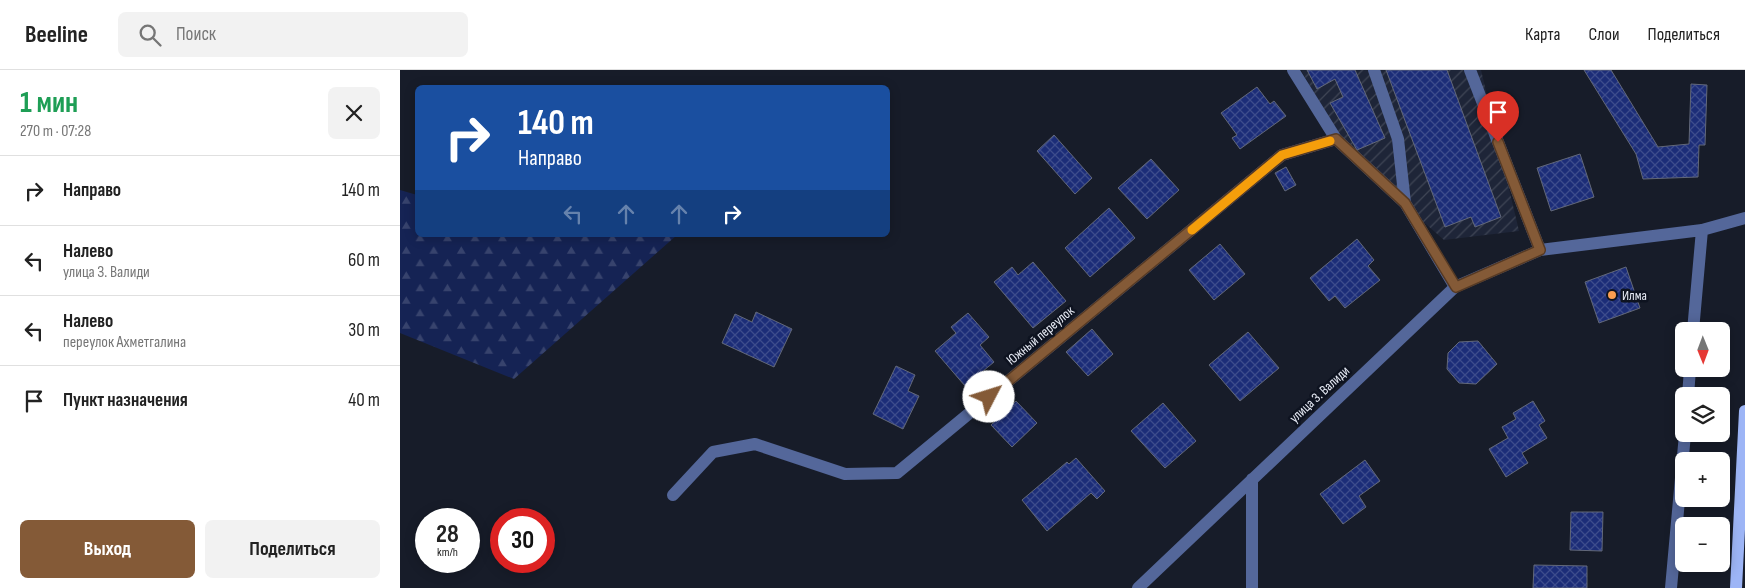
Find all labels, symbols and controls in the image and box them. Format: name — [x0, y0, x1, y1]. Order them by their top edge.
search box — [118, 12, 468, 57]
text: Beeline — [25, 20, 88, 49]
icon: search — [136, 21, 164, 49]
text: Поиск — [176, 23, 216, 46]
text: Карта — [1525, 24, 1561, 45]
text: Слои — [1589, 24, 1620, 45]
text: Поделиться — [1648, 24, 1720, 45]
text: 1 мин — [20, 85, 78, 121]
button: close — [328, 87, 380, 139]
pin — [1477, 91, 1519, 142]
icon: arrive — [1484, 98, 1512, 126]
text: 140 m — [518, 102, 594, 145]
icon: right — [435, 105, 500, 170]
text: 270 m · 07:28 — [20, 122, 91, 141]
text: Направо — [518, 145, 582, 172]
icon: right — [20, 177, 48, 205]
text: Направо — [63, 179, 121, 202]
text: 140 m — [342, 179, 380, 202]
icon: left — [559, 200, 587, 228]
icon: ahead — [612, 200, 640, 228]
icon: ahead — [665, 200, 693, 228]
icon: right — [718, 200, 746, 228]
text: Налево — [63, 240, 113, 263]
icon: left — [20, 247, 48, 275]
text: 60 m — [348, 249, 380, 272]
text: улица З. Валиди — [63, 263, 150, 282]
place label: Илма — [1622, 287, 1647, 304]
marker: Илма — [1606, 289, 1618, 301]
street label: Южный переулок — [1003, 302, 1078, 369]
text: Налево — [63, 310, 113, 333]
icon: left — [20, 317, 48, 345]
text: 30 m — [348, 319, 380, 342]
north arrow — [1675, 322, 1730, 378]
map controls — [1675, 322, 1730, 572]
text: переулок Ахметгалина — [63, 333, 186, 352]
street label: улица З. Валиди — [1286, 362, 1353, 426]
position arrow — [962, 370, 1014, 422]
icon: arrive — [20, 387, 48, 415]
button: layers — [1675, 387, 1730, 442]
text: Пункт назначения — [63, 389, 188, 412]
text: 40 m — [348, 389, 380, 412]
button: + — [1675, 452, 1730, 507]
speed limit sign: 30 — [490, 508, 555, 573]
button: − — [1675, 517, 1730, 572]
text: 28 — [436, 519, 459, 550]
button: Выход — [20, 520, 195, 578]
button: Поделиться — [205, 520, 380, 578]
text: km/h — [437, 545, 458, 560]

